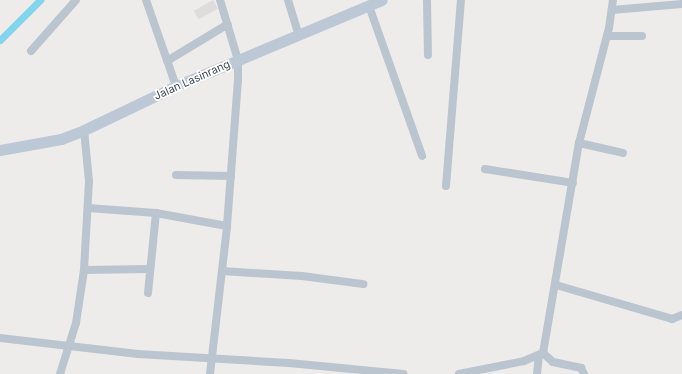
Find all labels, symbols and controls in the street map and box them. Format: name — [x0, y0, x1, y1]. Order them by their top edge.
street label: Jalan Lasinrang — [152, 57, 232, 103]

